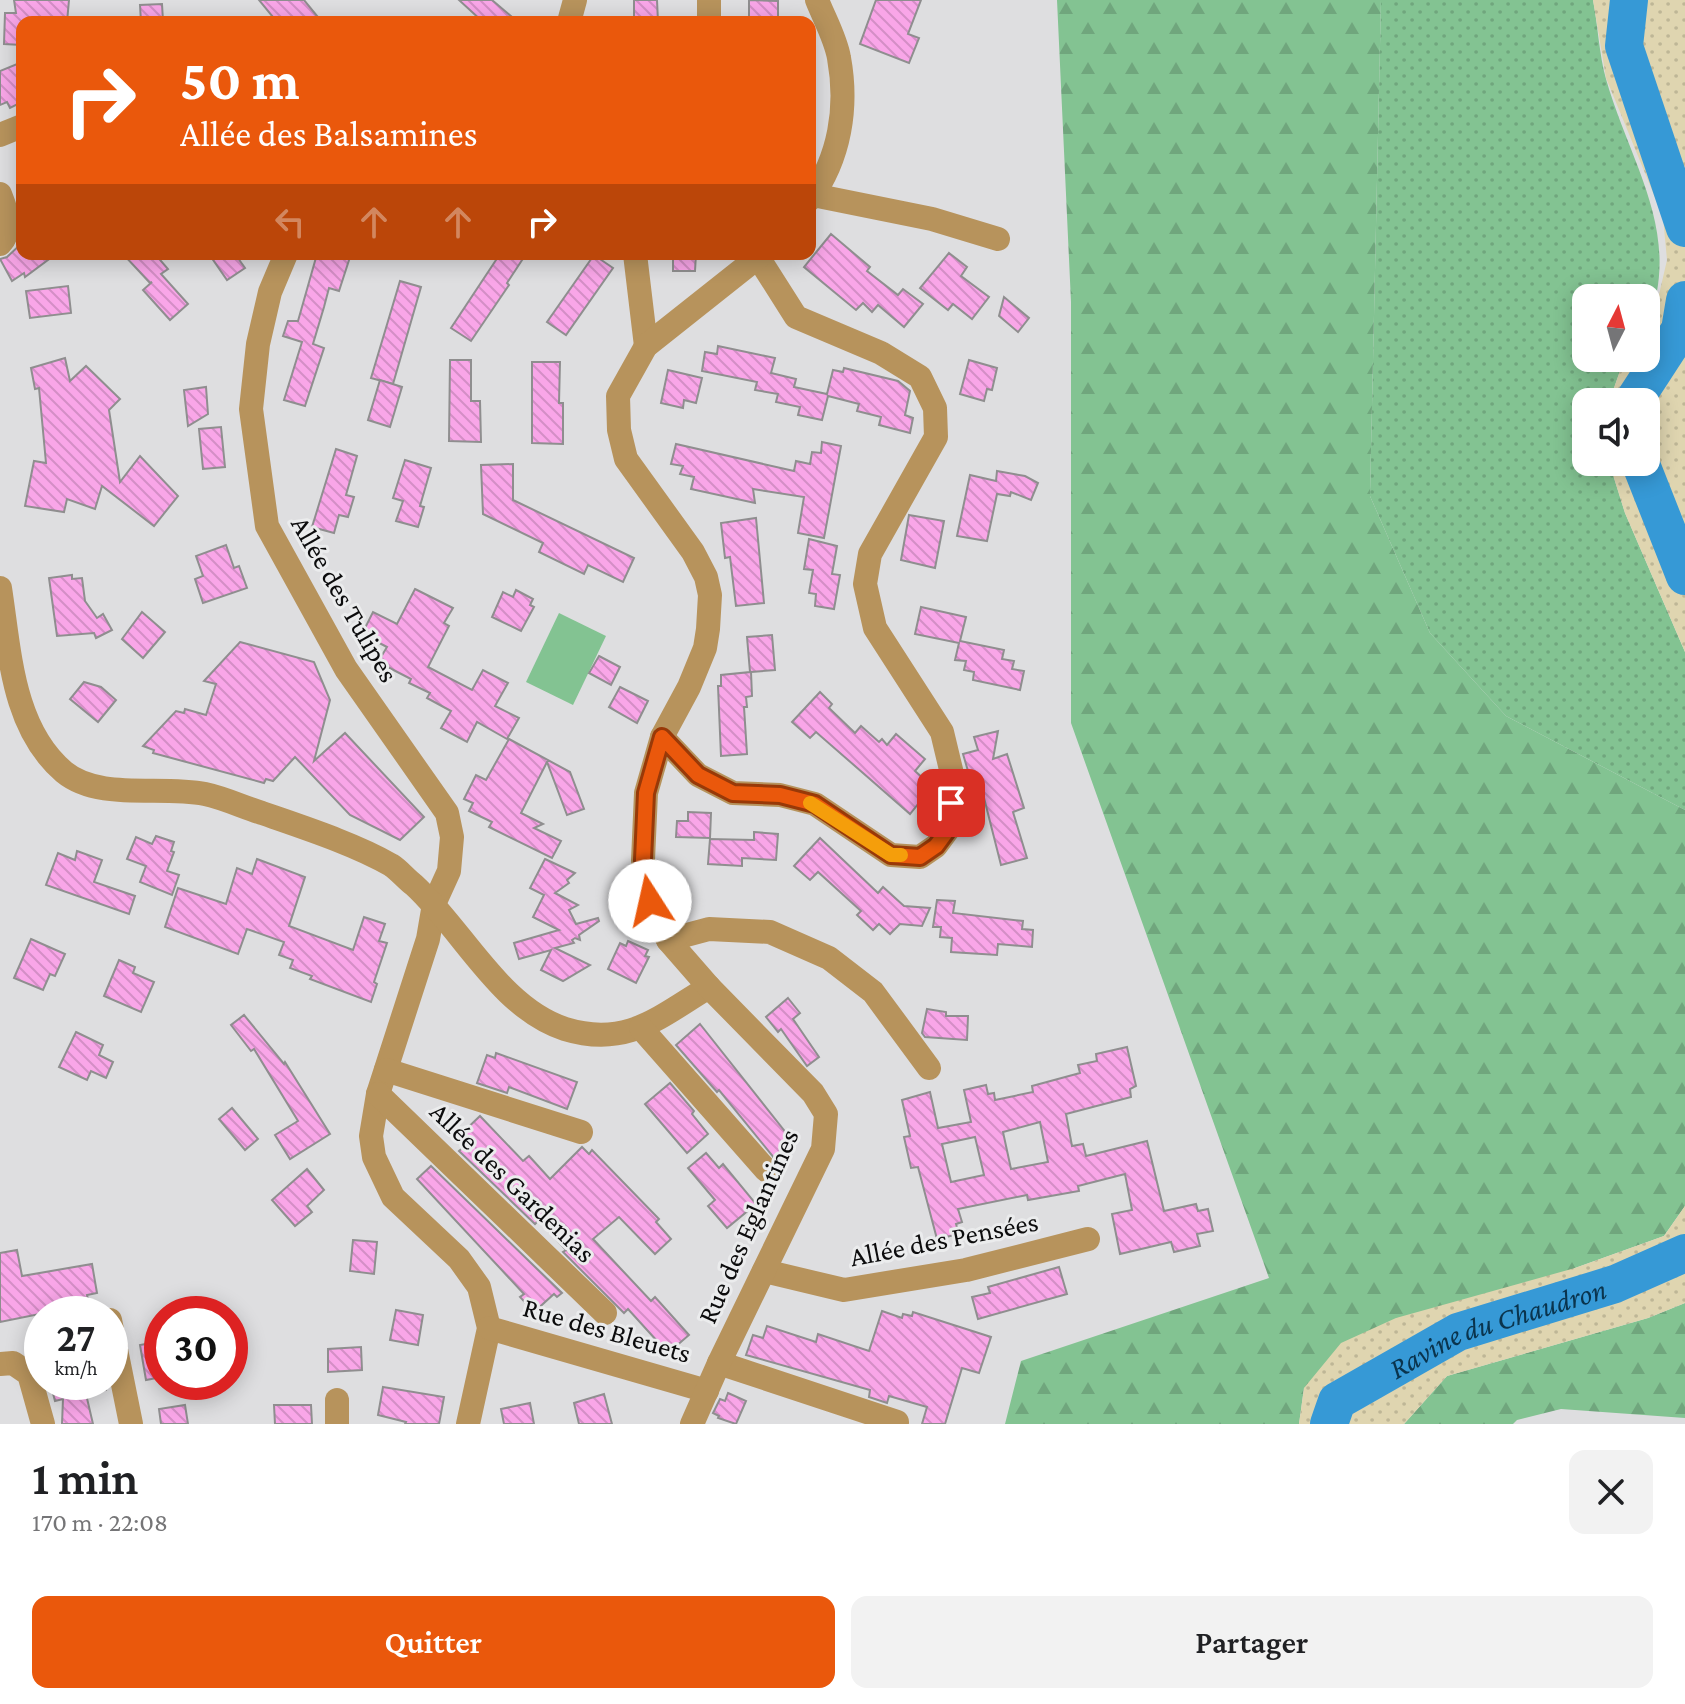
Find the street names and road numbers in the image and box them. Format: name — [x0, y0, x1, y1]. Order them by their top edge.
street label: Allée des Tulipes — [285, 511, 405, 687]
street label: Allée des Gardenias — [424, 1095, 602, 1269]
street label: Rue des Eglantines — [691, 1124, 805, 1328]
street label: Allée des Pensées — [847, 1206, 1041, 1272]
street label: Rue des Bleuets — [520, 1291, 694, 1369]

